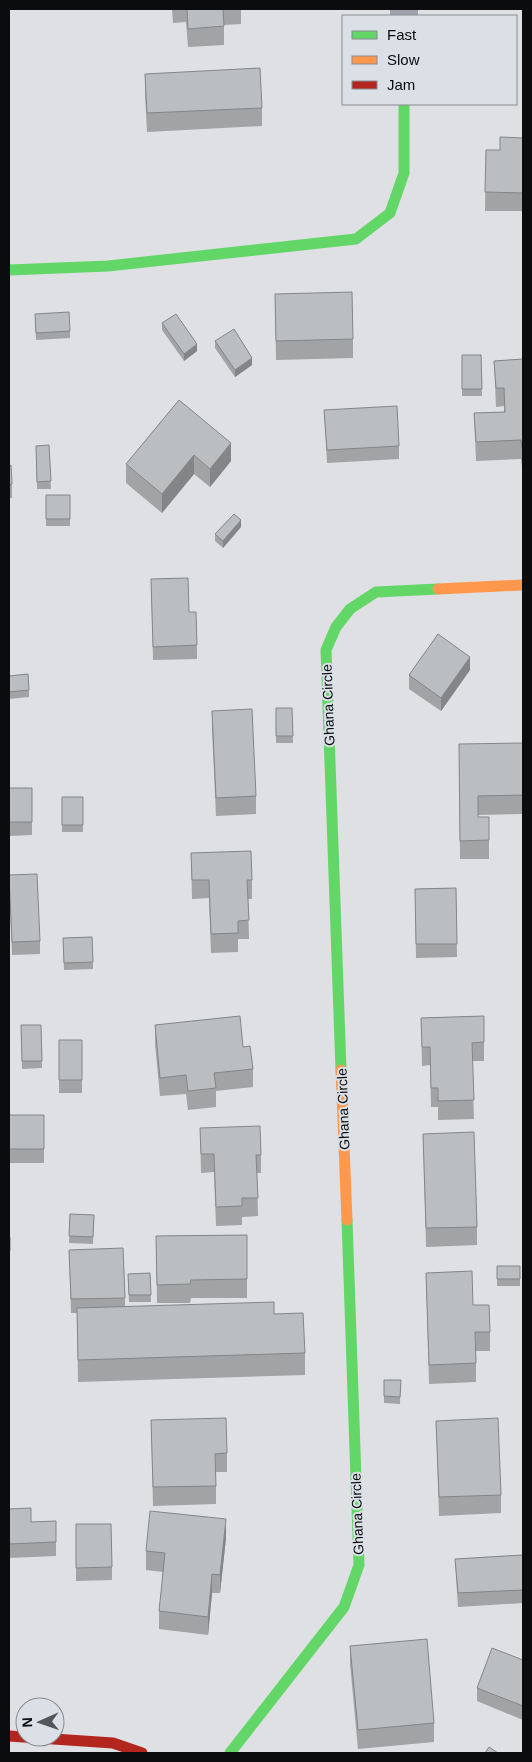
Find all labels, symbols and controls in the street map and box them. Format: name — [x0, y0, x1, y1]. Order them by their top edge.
legend — [342, 15, 517, 105]
text: Fast — [387, 26, 417, 43]
text: Slow — [387, 51, 420, 68]
text: Jam — [387, 76, 415, 93]
street label: Ghana Circle — [319, 664, 337, 746]
street label: Ghana Circle — [334, 1068, 352, 1150]
street label: Ghana Circle — [348, 1473, 366, 1555]
north arrow — [15, 1697, 65, 1747]
text: N — [19, 1717, 35, 1728]

